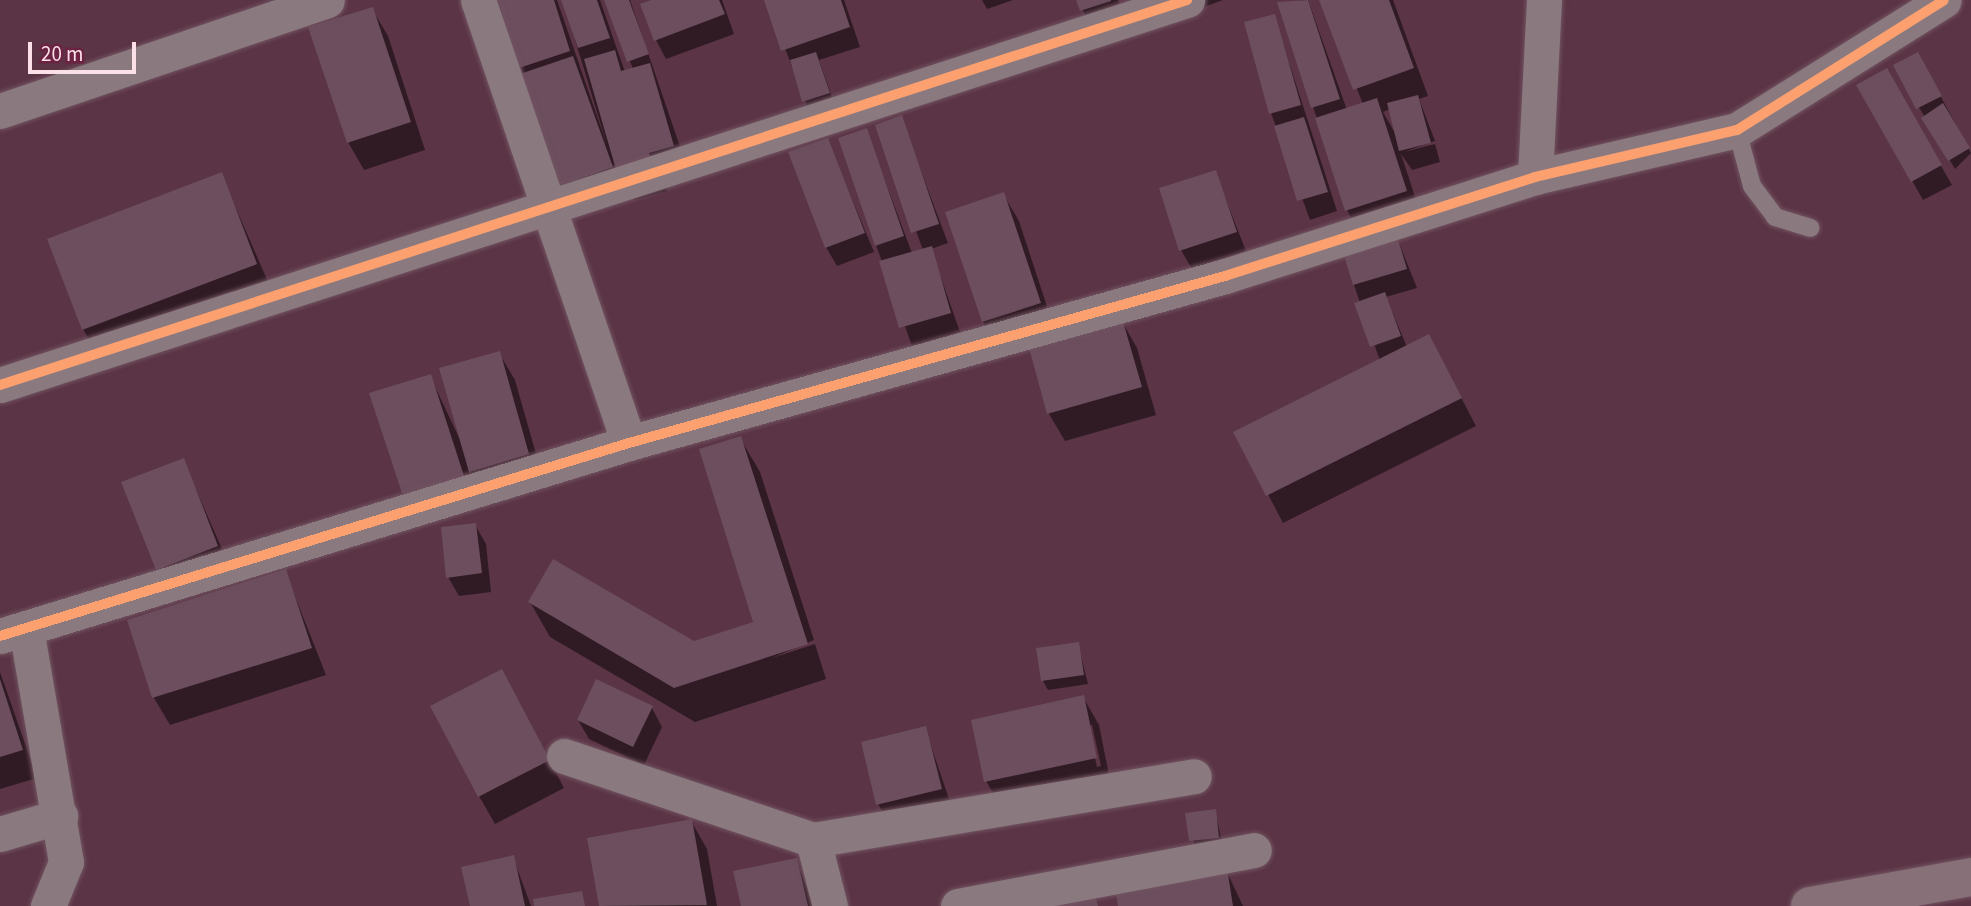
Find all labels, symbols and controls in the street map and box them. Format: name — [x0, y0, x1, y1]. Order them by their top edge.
scale bar — [32, 28, 140, 72]
text: 20 m — [41, 39, 83, 69]

